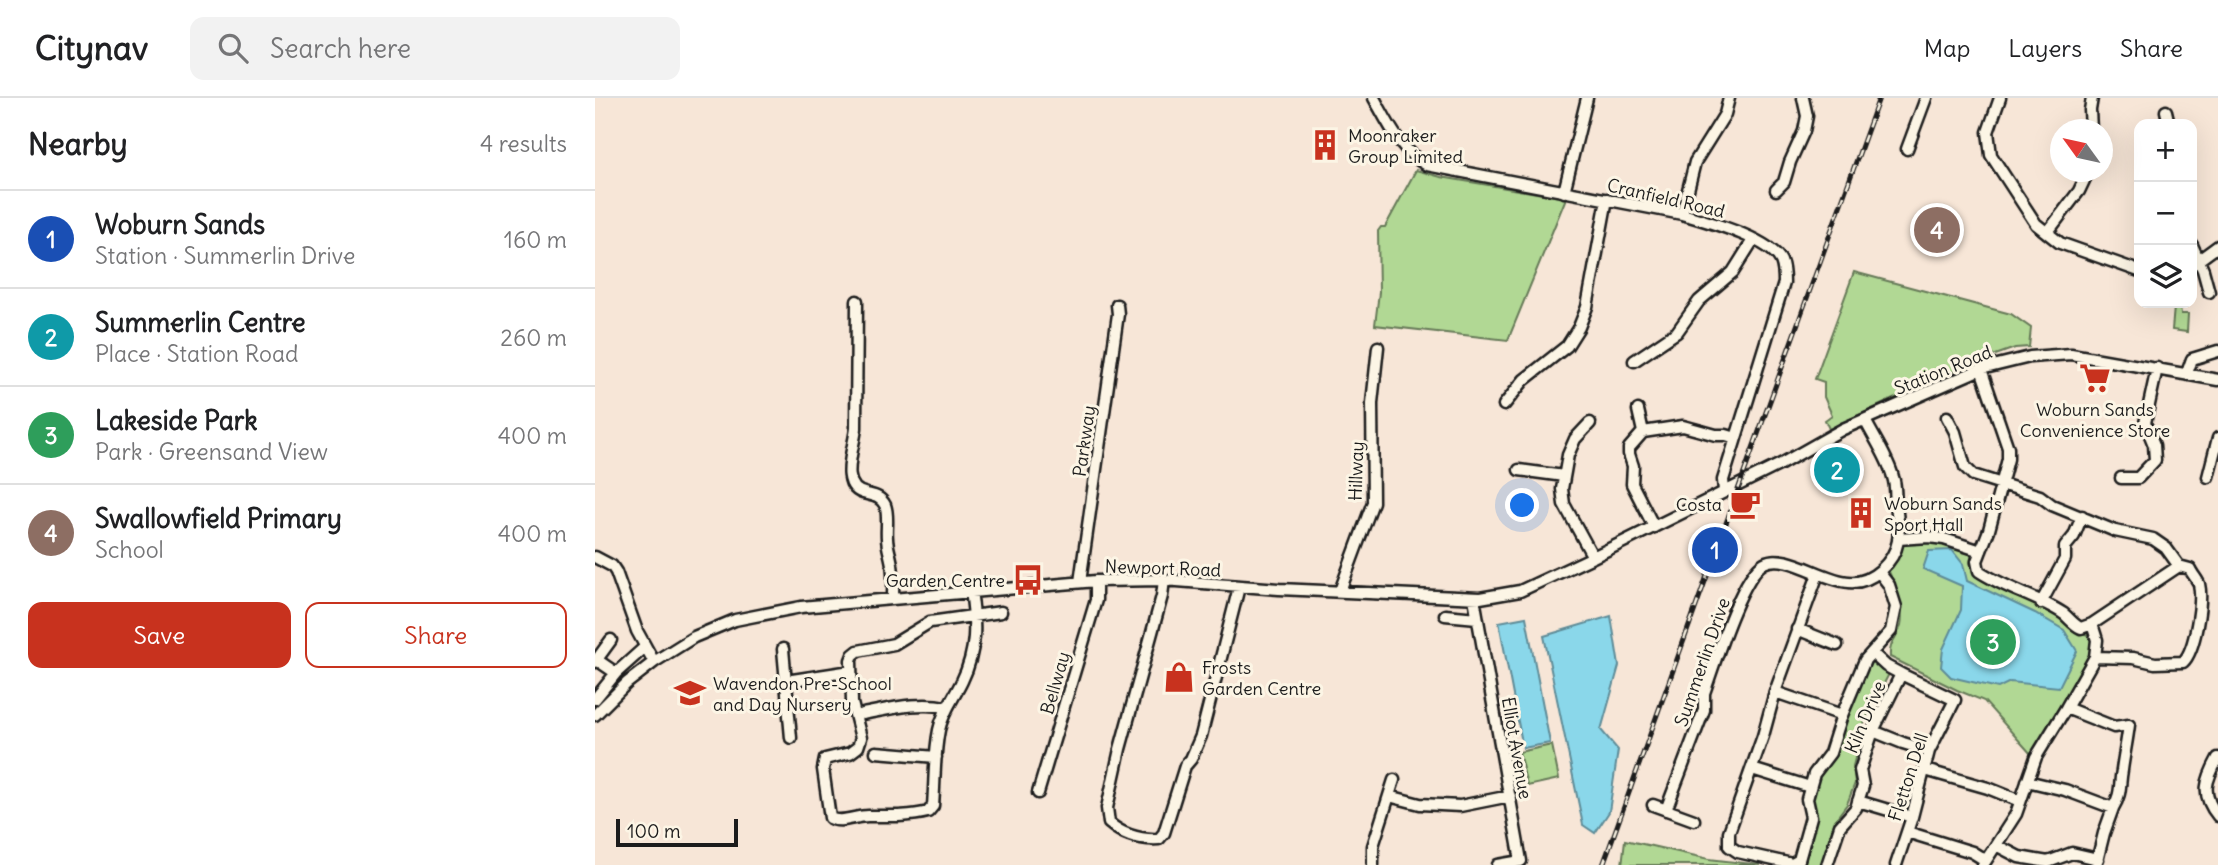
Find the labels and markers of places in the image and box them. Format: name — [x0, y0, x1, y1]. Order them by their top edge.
place label: Moonraker Group Limited — [1348, 124, 1464, 168]
building icon: Moonraker Group Limited — [1308, 128, 1342, 162]
pin: 4 — [1914, 204, 1960, 256]
supermarket icon: Woburn Sands Convenience Store — [2078, 361, 2112, 395]
place label: Woburn Sands Convenience Store — [2020, 398, 2170, 442]
pin: 2 — [1814, 444, 1860, 496]
cafe icon: Costa — [1728, 487, 1762, 521]
place label: Woburn Sands Sport Hall — [1884, 492, 2002, 536]
place label: Costa — [1676, 493, 1722, 516]
building icon: Woburn Sands Sport Hall — [1844, 496, 1878, 530]
pin: 1 — [1692, 524, 1738, 576]
bus stop icon: Garden Centre — [1011, 563, 1045, 597]
place label: Garden Centre — [886, 569, 1005, 592]
pin: 3 — [1970, 616, 2016, 668]
place label: Frosts Garden Centre — [1202, 656, 1321, 700]
shop icon: Frosts Garden Centre — [1162, 660, 1196, 694]
place label: Wavendon Pre-School and Day Nursery — [713, 672, 892, 716]
school or university icon: Wavendon Pre-School and Day Nursery — [673, 676, 707, 710]

